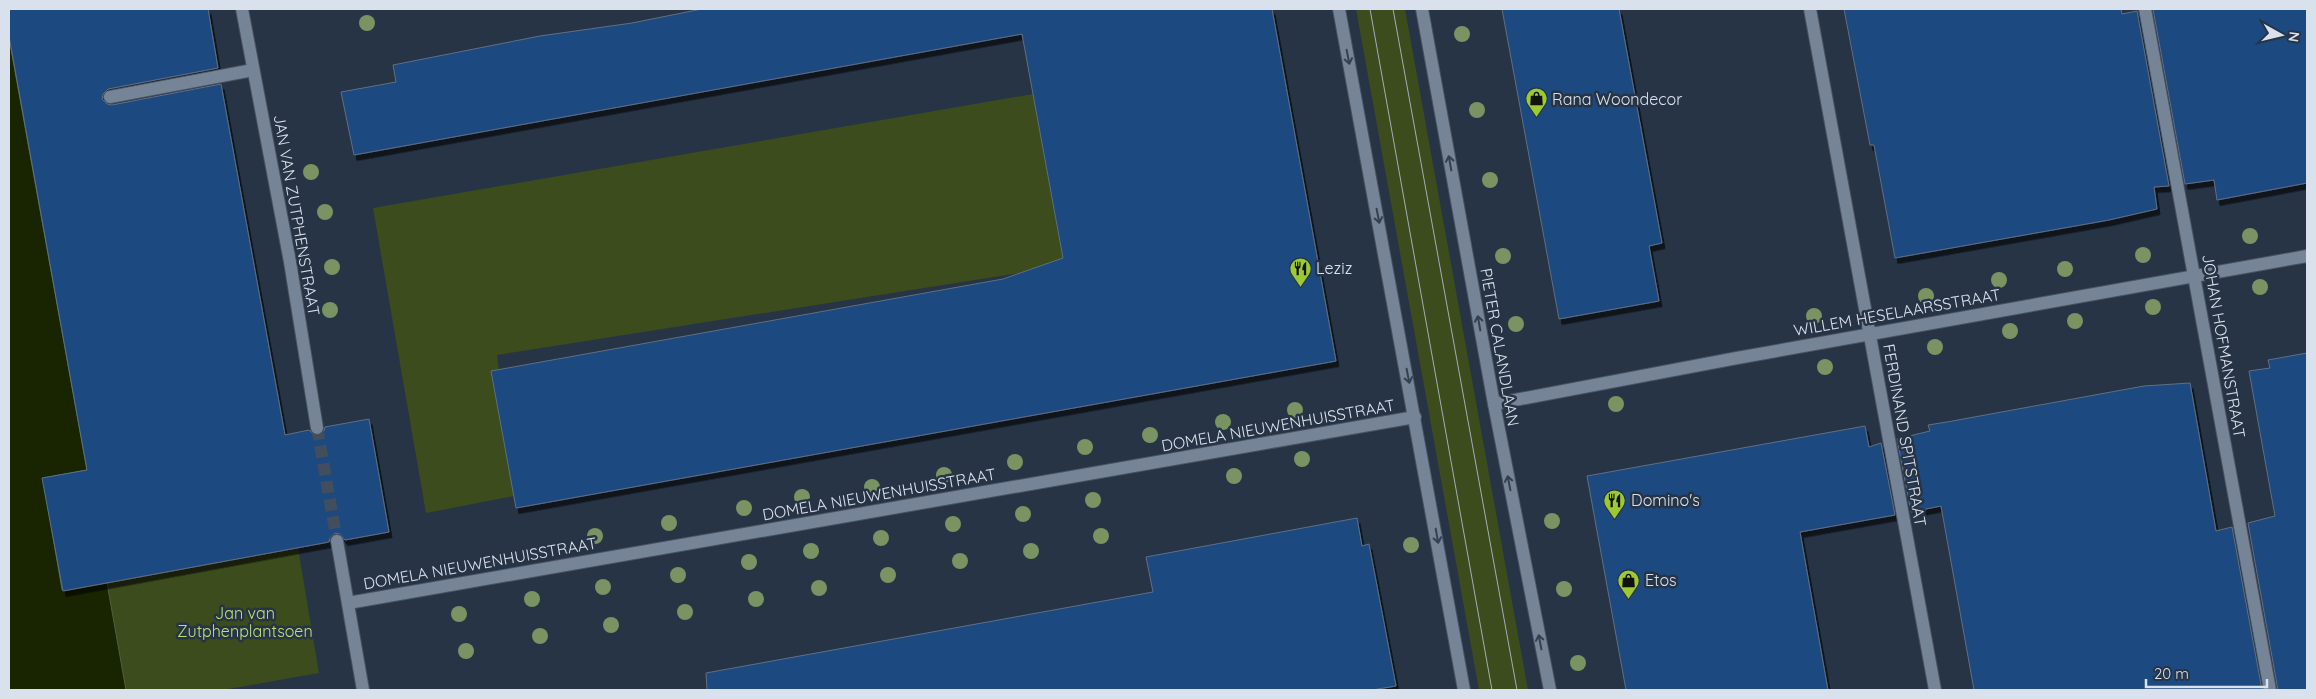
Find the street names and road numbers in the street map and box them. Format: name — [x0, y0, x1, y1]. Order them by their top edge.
street label: JAN VAN ZUTPHENSTRAAT — [269, 113, 325, 317]
street label: JOHAN HOFMANSTRAAT — [2198, 253, 2250, 440]
street label: PIETER CALANDLAAN — [1476, 266, 1524, 428]
street label: WILLEM HESELAARSSTRAAT — [1792, 284, 2002, 340]
street label: FERDINAND SPITSTRAAT — [1879, 342, 1931, 528]
street label: DOMELA NIEUWENHUISSTRAAT — [1160, 395, 1397, 455]
street label: DOMELA NIEUWENHUISSTRAAT — [761, 464, 998, 524]
street label: DOMELA NIEUWENHUISSTRAAT — [362, 533, 599, 593]

